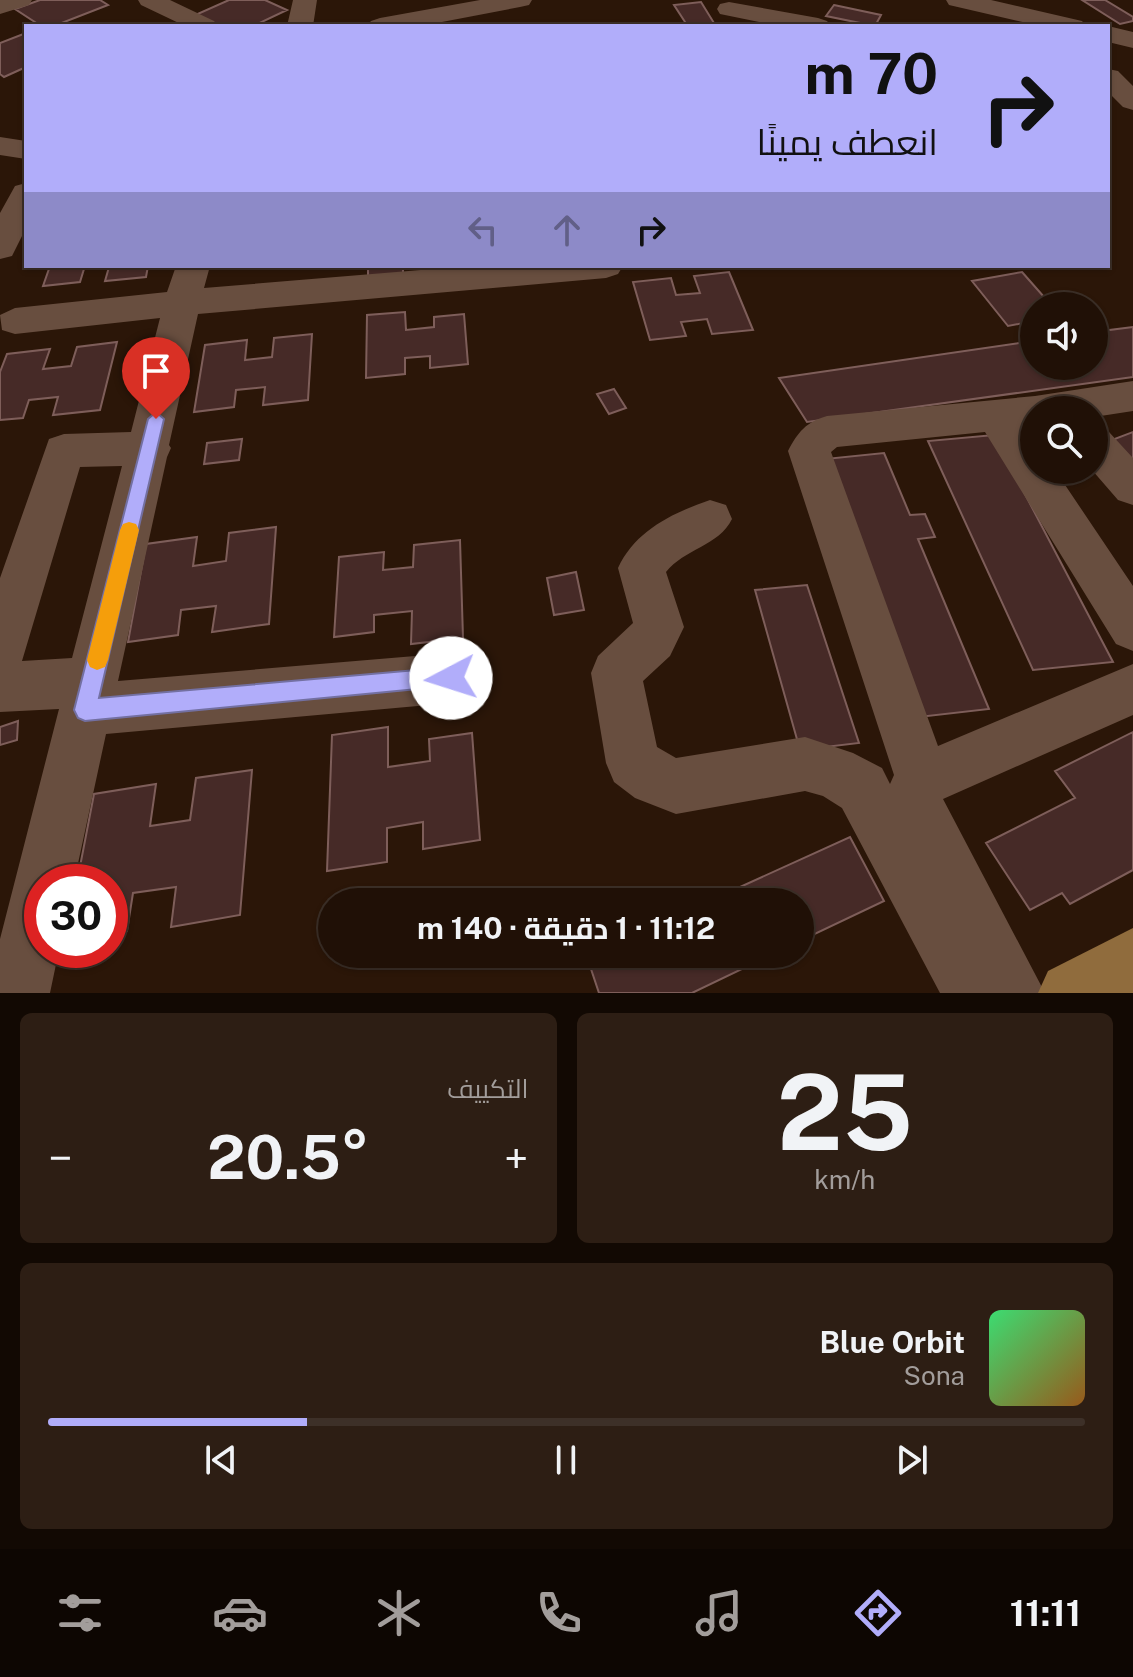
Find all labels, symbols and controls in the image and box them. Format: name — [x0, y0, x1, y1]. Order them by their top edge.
text: 70 m — [805, 41, 938, 107]
icon: right — [966, 56, 1070, 160]
text: انعطف يمينًا — [756, 121, 938, 163]
icon: left — [461, 208, 505, 252]
icon: ahead — [545, 208, 589, 252]
icon: right — [629, 208, 673, 252]
map controls — [1020, 292, 1108, 484]
button: sound — [1020, 292, 1108, 380]
pin — [122, 337, 190, 419]
icon: arrive — [134, 349, 178, 393]
button: search — [1020, 396, 1108, 484]
position arrow — [409, 636, 493, 720]
speed limit sign: 30 — [24, 864, 128, 968]
text: 11:12 · 1 دقيقة · 140 m — [417, 910, 715, 946]
text: 25 — [777, 1051, 913, 1173]
text: التكييف — [447, 1073, 529, 1104]
text: 20.5° — [207, 1122, 369, 1193]
text: − — [48, 1132, 72, 1184]
text: + — [504, 1132, 528, 1184]
text: km/h — [814, 1164, 875, 1195]
text: Blue Orbit — [819, 1324, 965, 1360]
text: Sona — [904, 1360, 965, 1391]
icon: previous — [199, 1438, 243, 1482]
icon: pause — [544, 1438, 588, 1482]
icon: next — [890, 1438, 934, 1482]
icon: filters — [52, 1585, 108, 1641]
icon: car — [212, 1585, 268, 1641]
icon: climate — [371, 1585, 427, 1641]
icon: phone — [531, 1585, 587, 1641]
icon: music — [691, 1585, 747, 1641]
icon: directions — [850, 1585, 906, 1641]
text: 11:11 — [1010, 1592, 1081, 1634]

